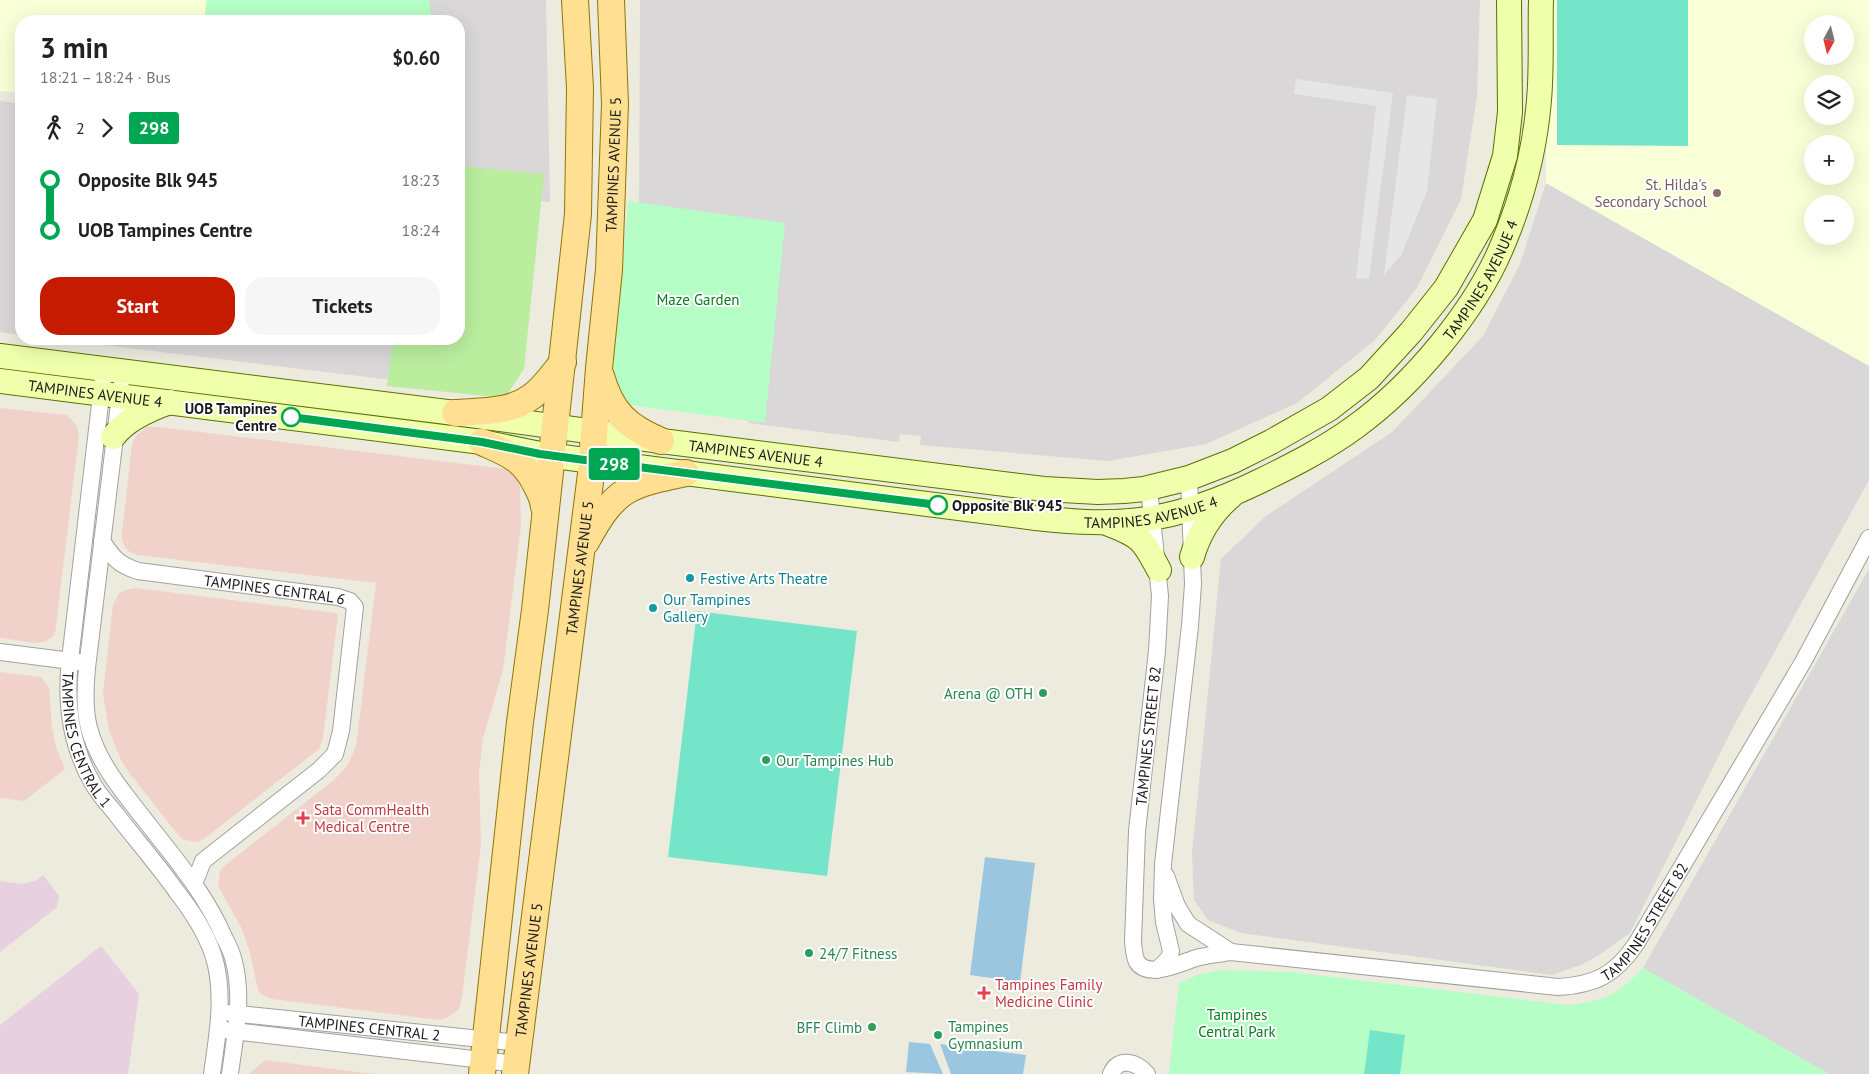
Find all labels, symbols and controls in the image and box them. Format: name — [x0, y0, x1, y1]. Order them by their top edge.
north arrow — [1804, 15, 1854, 65]
map controls — [1804, 15, 1854, 245]
text: 3 min — [40, 29, 108, 66]
text: $0.60 — [392, 46, 440, 70]
text: 18:21 – 18:24 · Bus — [40, 67, 171, 87]
button: layers — [1804, 75, 1854, 125]
street label: TAMPINES AVENUE 5 — [601, 97, 625, 233]
icon: walk — [40, 114, 68, 142]
icon: forward — [93, 114, 121, 142]
text: 298 — [139, 116, 169, 139]
text: 2 — [76, 118, 85, 138]
button: + — [1804, 135, 1854, 185]
text: Opposite Blk 945 — [78, 168, 218, 192]
text: 18:23 — [402, 170, 440, 190]
place label: St. Hilda's Secondary School — [1594, 175, 1708, 211]
marker: St. Hilda's Secondary School — [1711, 187, 1723, 199]
button: − — [1804, 195, 1854, 245]
street label: TAMPINES AVENUE 4 — [1439, 217, 1521, 344]
text: UOB Tampines Centre — [78, 218, 252, 242]
text: 18:24 — [402, 220, 440, 240]
button: Start — [40, 277, 235, 335]
button: Tickets — [245, 277, 440, 335]
park label: Maze Garden — [656, 290, 740, 309]
street label: TAMPINES AVENUE 4 — [27, 375, 164, 411]
place label: UOB Tampines Centre — [185, 399, 277, 435]
marker: UOB Tampines Centre — [281, 407, 301, 427]
street label: TAMPINES AVENUE 4 — [688, 435, 824, 471]
line badge: 298 — [585, 448, 643, 480]
text: 298 — [599, 452, 629, 475]
street label: TAMPINES AVENUE 4 — [1084, 491, 1220, 532]
marker: Opposite Blk 945 — [928, 495, 948, 515]
place label: Opposite Blk 945 — [952, 496, 1063, 515]
street label: TAMPINES AVENUE 5 — [561, 500, 597, 636]
place label: Festive Arts Theatre — [700, 569, 828, 588]
street label: TAMPINES CENTRAL 6 — [203, 570, 348, 608]
marker: Festive Arts Theatre — [684, 572, 696, 584]
place label: Our Tampines Gallery — [663, 590, 751, 626]
marker: Our Tampines Gallery — [647, 602, 659, 614]
street label: TAMPINES STREET 82 — [1131, 665, 1165, 807]
street label: TAMPINES CENTRAL 1 — [59, 671, 116, 811]
place label: Arena @ OTH — [944, 684, 1033, 703]
marker: Arena @ OTH — [1037, 687, 1049, 699]
place label: Our Tampines Hub — [776, 751, 894, 770]
marker: Our Tampines Hub — [760, 754, 772, 766]
place label: Sata CommHealth Medical Centre — [314, 800, 429, 836]
marker: Sata CommHealth Medical Centre — [296, 811, 310, 825]
street label: TAMPINES STREET 82 — [1598, 859, 1692, 985]
street label: TAMPINES AVENUE 5 — [510, 902, 546, 1038]
place label: 24/7 Fitness — [819, 944, 897, 963]
marker: 24/7 Fitness — [803, 947, 815, 959]
place label: Tampines Family Medicine Clinic — [995, 975, 1102, 1011]
marker: Tampines Family Medicine Clinic — [977, 986, 991, 1000]
park label: Tampines Central Park — [1198, 1005, 1277, 1041]
street label: TAMPINES CENTRAL 2 — [297, 1011, 441, 1044]
place label: Tampines Gymnasium — [948, 1017, 1023, 1053]
place label: BFF Climb — [796, 1018, 862, 1037]
marker: BFF Climb — [866, 1021, 878, 1033]
marker: Tampines Gymnasium — [932, 1029, 944, 1041]

